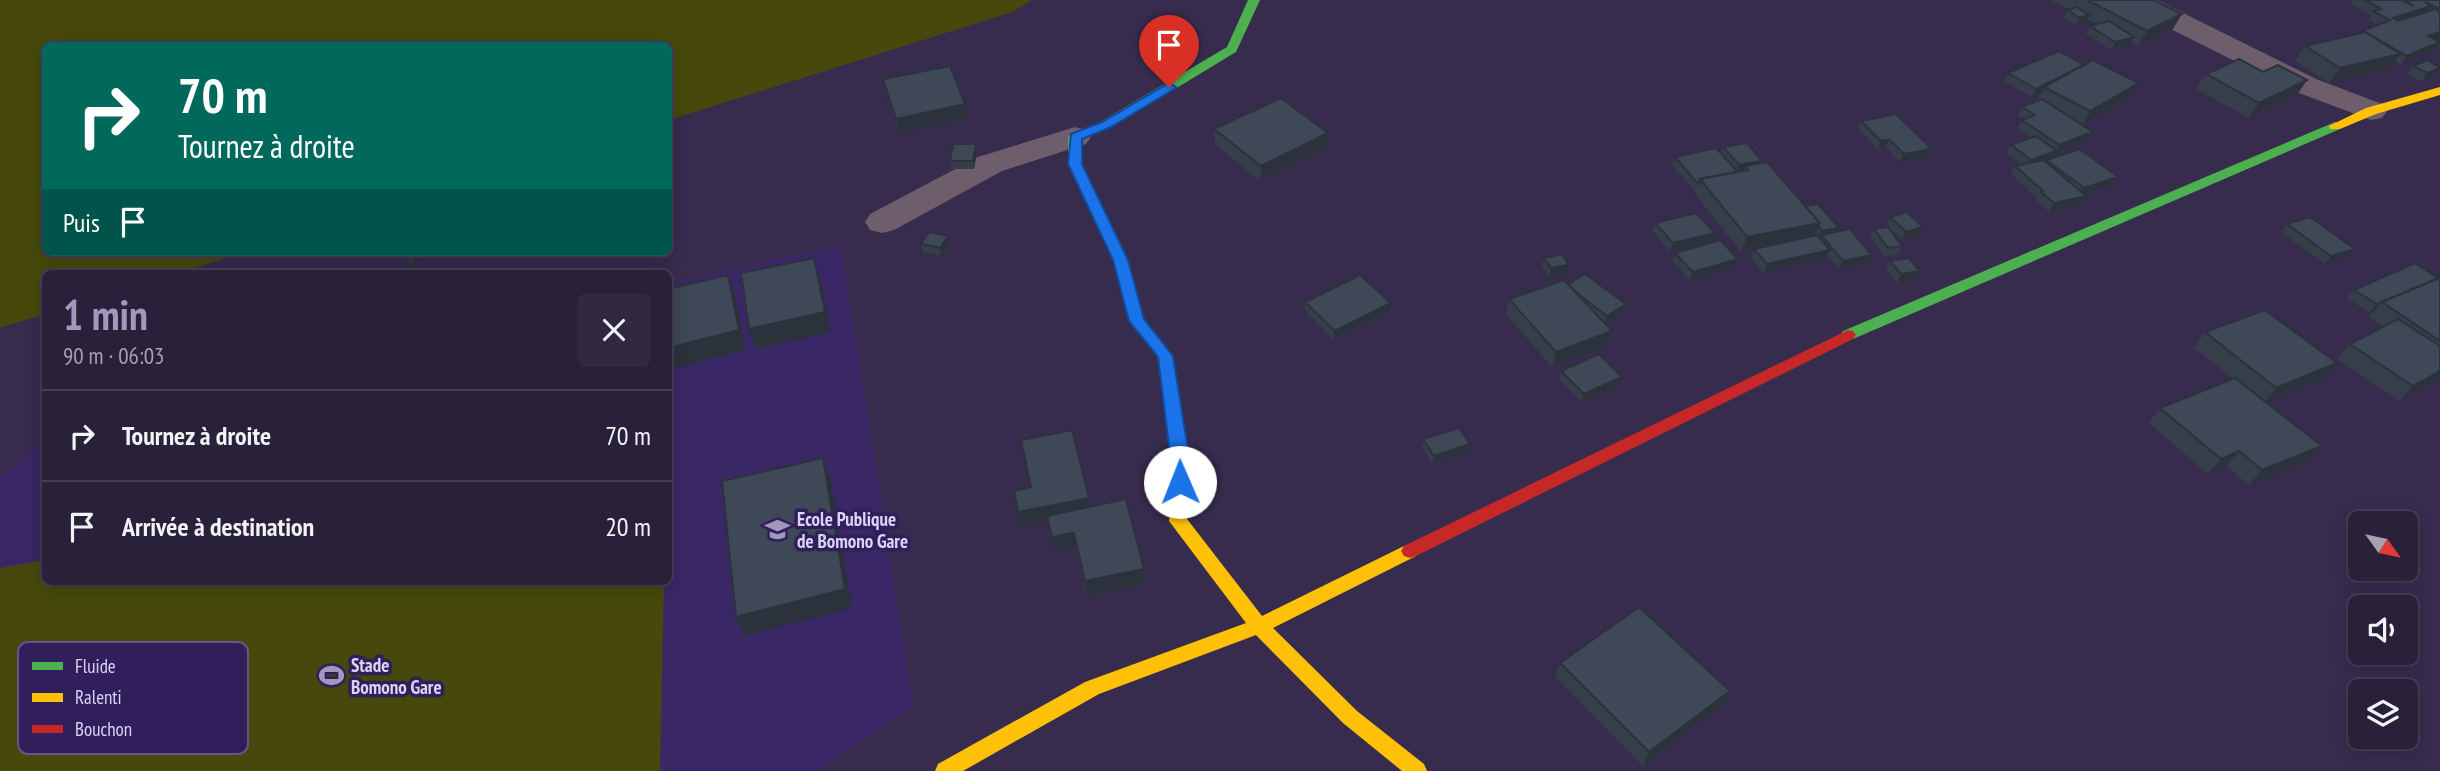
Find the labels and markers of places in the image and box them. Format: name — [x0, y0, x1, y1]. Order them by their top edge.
pin — [1139, 15, 1199, 87]
place label: Ecole Publique de Bomono Gare — [797, 507, 908, 553]
school or university icon: Ecole Publique de Bomono Gare — [763, 516, 791, 544]
place label: Stade Bomono Gare — [351, 653, 442, 699]
sports icon: Stade Bomono Gare — [317, 662, 345, 690]

